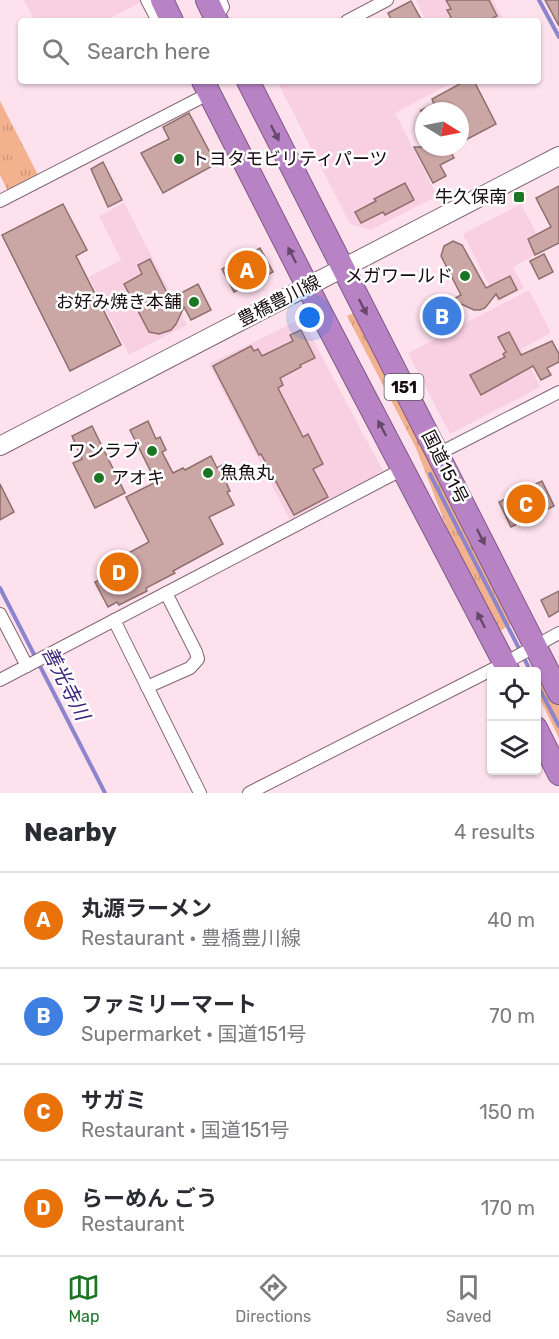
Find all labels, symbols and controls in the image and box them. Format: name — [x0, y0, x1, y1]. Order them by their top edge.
search box — [18, 18, 541, 84]
icon: search — [39, 35, 72, 68]
text: Search here — [87, 38, 210, 65]
north arrow — [415, 102, 469, 156]
one-way arrow — [269, 124, 279, 142]
place label: トヨタモビリティパーツ — [191, 148, 388, 170]
marker: トヨタモビリティパーツ — [172, 152, 186, 166]
place label: 牛久保南 — [435, 186, 507, 208]
marker: 牛久保南 — [512, 190, 526, 204]
one-way arrow — [287, 247, 296, 264]
pin: A — [228, 248, 266, 292]
place label: メガワールド — [345, 265, 453, 287]
marker: メガワールド — [458, 269, 472, 283]
street label: 豊橋豊川線 — [234, 271, 324, 331]
place label: お好み焼き本舗 — [56, 291, 182, 313]
pin: B — [422, 294, 462, 338]
marker: お好み焼き本舗 — [187, 295, 201, 309]
one-way arrow — [358, 298, 368, 315]
your location — [295, 303, 324, 332]
road number: 151 — [384, 374, 424, 400]
one-way arrow — [377, 420, 387, 437]
street label: 国道151号 — [417, 426, 473, 508]
place label: ワンラブ — [68, 440, 140, 462]
marker: ワンラブ — [145, 444, 159, 458]
place label: 魚魚丸 — [220, 462, 274, 484]
marker: 魚魚丸 — [201, 466, 215, 480]
place label: アオキ — [111, 467, 165, 489]
marker: アオキ — [92, 471, 106, 485]
pin: C — [506, 482, 546, 526]
one-way arrow — [476, 528, 485, 545]
pin: D — [100, 550, 138, 594]
one-way arrow — [476, 612, 486, 629]
water label: 善光寺川 — [37, 642, 96, 726]
map controls — [487, 667, 541, 775]
button: locate — [487, 667, 541, 721]
button: layers — [487, 721, 541, 775]
text: Nearby — [24, 817, 117, 848]
text: 4 results — [454, 820, 535, 844]
text: 丸源ラーメン — [81, 895, 212, 922]
text: A — [36, 908, 51, 932]
text: 40 m — [487, 908, 535, 932]
text: Restaurant · 豊橋豊川線 — [81, 926, 301, 950]
text: ファミリーマート — [81, 991, 257, 1018]
text: B — [36, 1004, 51, 1028]
text: 70 m — [489, 1004, 535, 1028]
text: Supermarket · 国道151号 — [81, 1022, 307, 1046]
text: サガミ — [81, 1087, 147, 1114]
text: C — [36, 1100, 51, 1124]
text: 150 m — [479, 1100, 535, 1124]
text: Restaurant · 国道151号 — [81, 1118, 290, 1142]
text: らーめん ごう — [81, 1185, 218, 1212]
text: D — [36, 1196, 51, 1220]
text: 170 m — [481, 1196, 535, 1220]
text: Restaurant — [81, 1212, 185, 1236]
tab: Map — [67, 1271, 100, 1326]
tab: Directions — [235, 1271, 311, 1326]
tab: Saved — [446, 1271, 492, 1326]

